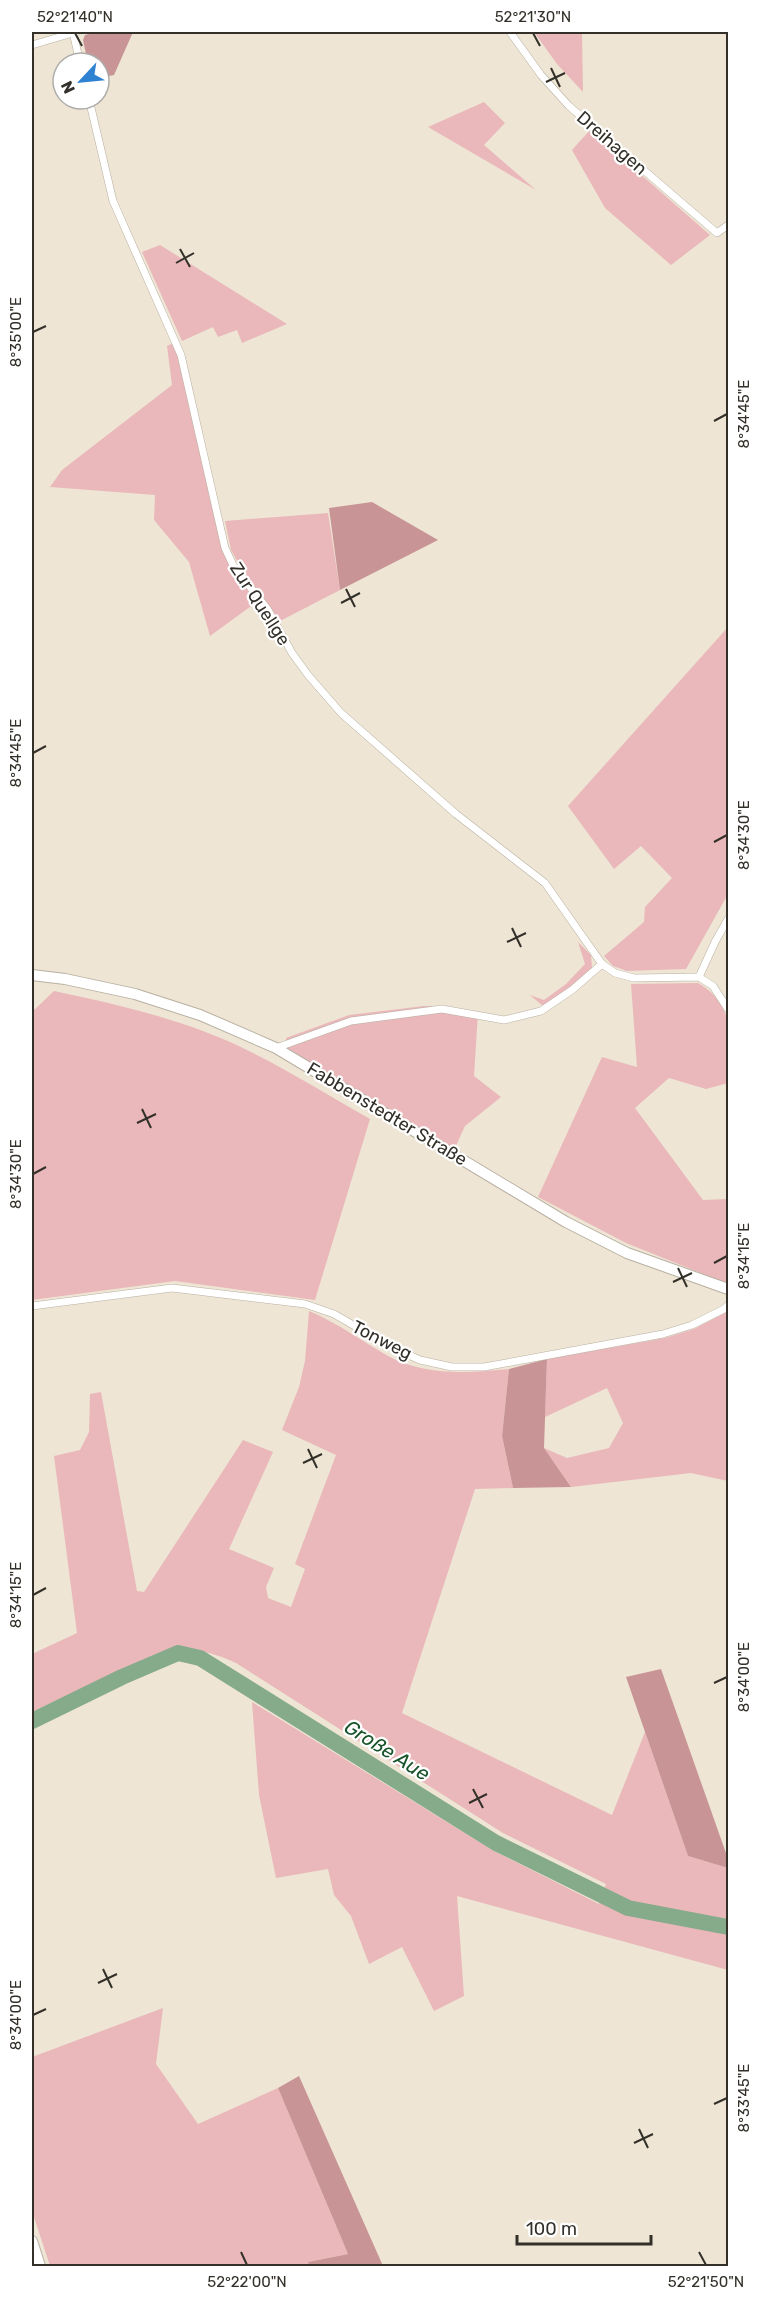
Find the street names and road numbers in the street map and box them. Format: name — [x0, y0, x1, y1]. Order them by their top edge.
street label: Dreihagen — [572, 106, 652, 180]
street label: Zur Quellge — [225, 558, 295, 650]
street label: Fabbenstedter Straße — [303, 1057, 471, 1171]
street label: Tonweg — [348, 1315, 416, 1365]

